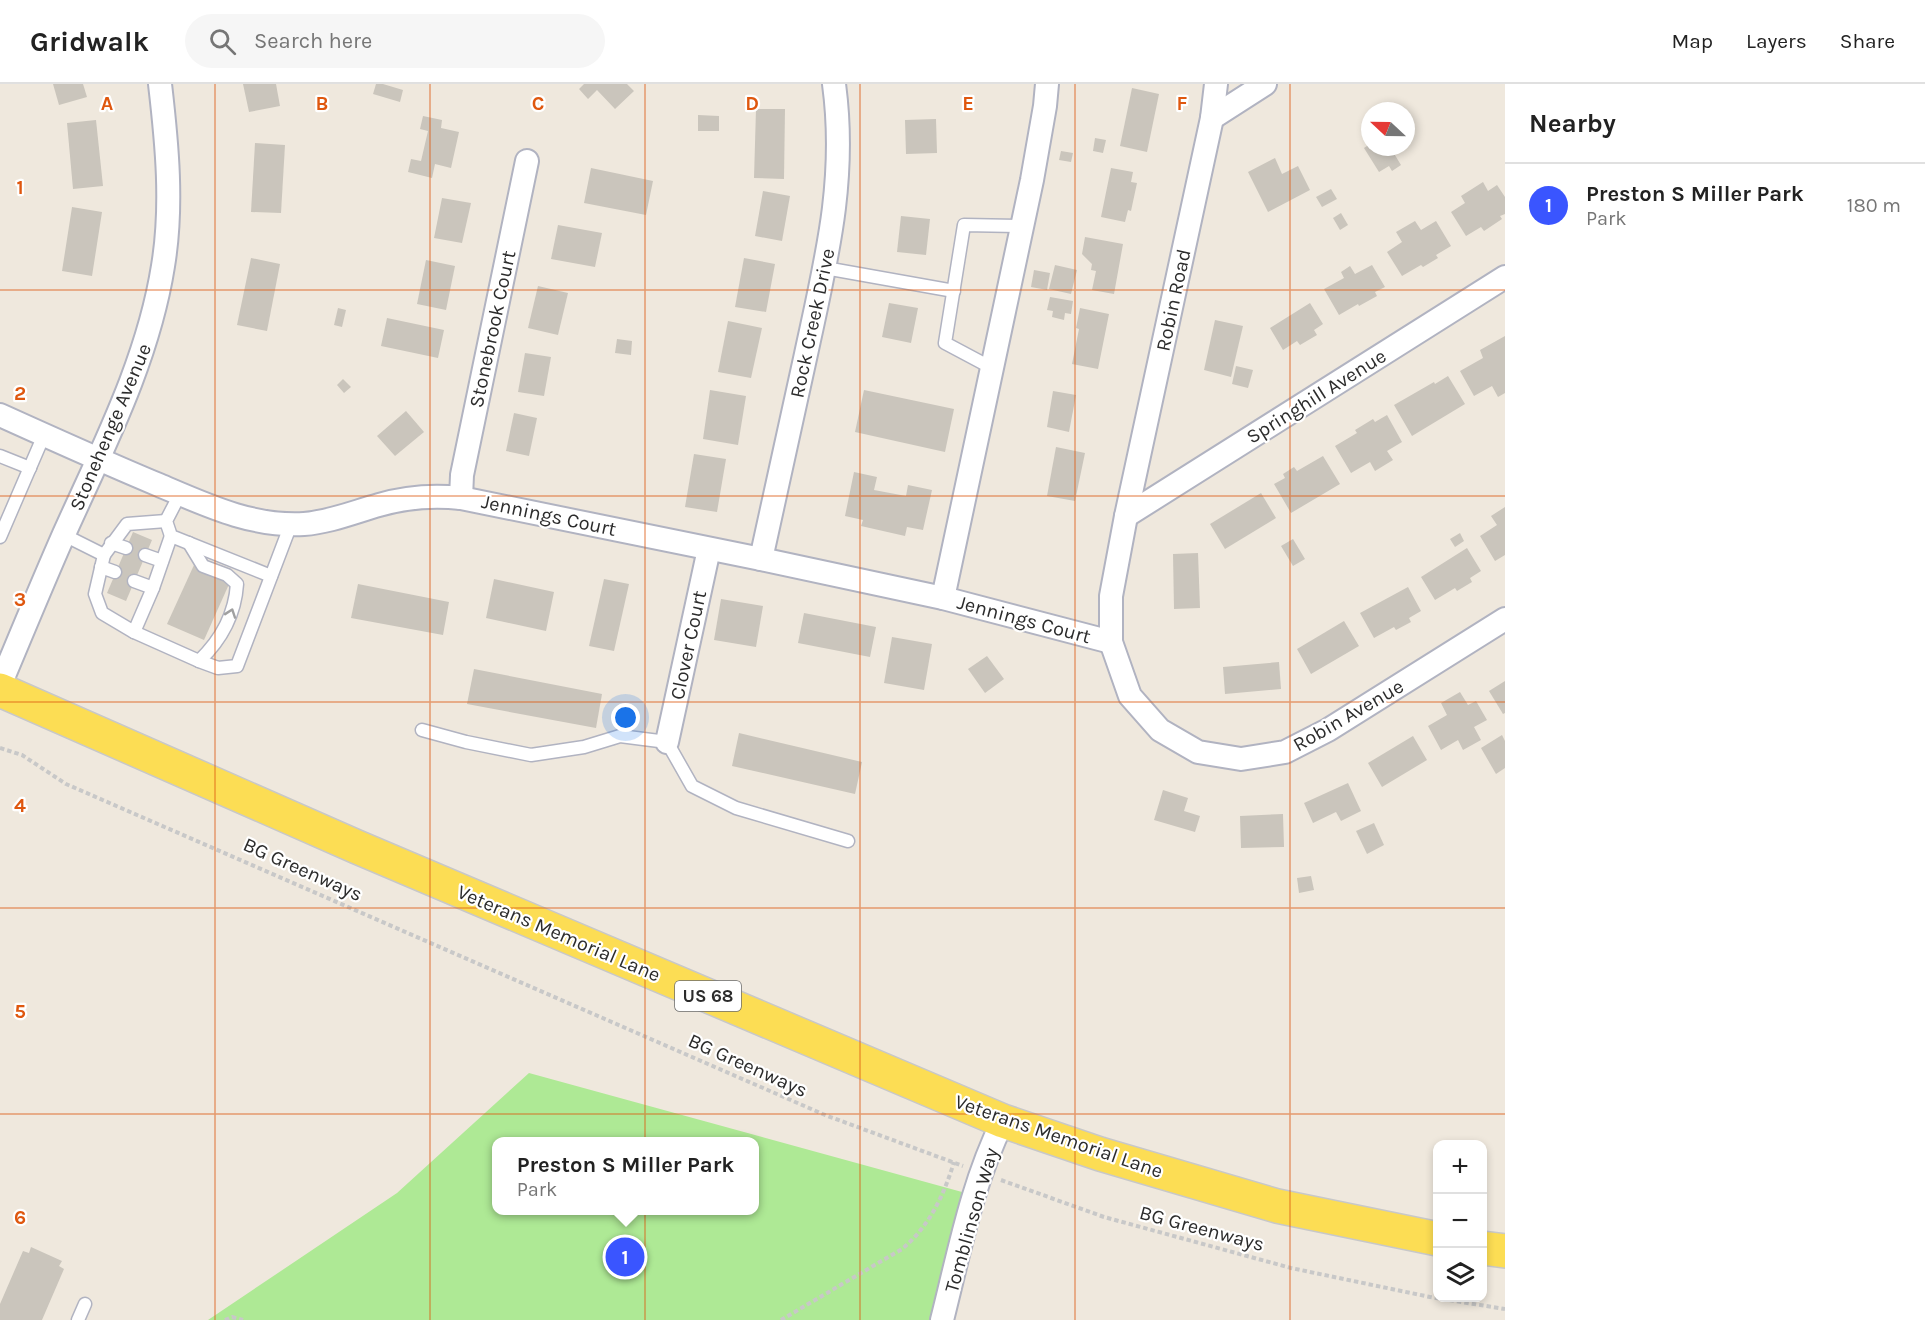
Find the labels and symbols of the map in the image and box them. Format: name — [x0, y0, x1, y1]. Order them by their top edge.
text: A — [101, 92, 114, 115]
text: B — [316, 92, 328, 115]
text: C — [532, 92, 544, 115]
text: D — [745, 92, 759, 115]
text: E — [962, 92, 974, 115]
text: F — [1177, 92, 1188, 115]
north arrow — [1361, 102, 1415, 156]
text: 1 — [16, 176, 24, 199]
street label: Rock Creek Drive — [785, 246, 840, 400]
street label: Robin Road — [1151, 247, 1196, 353]
street label: Stonebrook Court — [465, 248, 520, 410]
street label: Stonehenge Avenue — [65, 340, 156, 514]
street label: Springhill Avenue — [1242, 344, 1390, 449]
text: 2 — [14, 382, 26, 405]
street label: Jennings Court — [479, 490, 619, 541]
text: 3 — [14, 588, 26, 611]
street label: Clover Court — [666, 588, 711, 702]
street label: Jennings Court — [955, 591, 1094, 648]
one-way arrow — [223, 608, 236, 619]
street label: Robin Avenue — [1289, 675, 1408, 756]
your location — [611, 703, 640, 732]
text: 4 — [14, 794, 26, 817]
street label: BG Greenways — [240, 833, 366, 906]
street label: Veterans Memorial Lane — [454, 880, 664, 987]
road number: US 68 — [675, 981, 741, 1011]
text: 5 — [14, 1000, 26, 1023]
street label: BG Greenways — [685, 1029, 811, 1102]
street label: Veterans Memorial Lane — [952, 1090, 1166, 1183]
street label: Tomblinson Way — [940, 1145, 1003, 1295]
street label: BG Greenways — [1137, 1201, 1267, 1256]
text: 6 — [14, 1206, 26, 1229]
pin: 1 — [606, 1234, 644, 1280]

